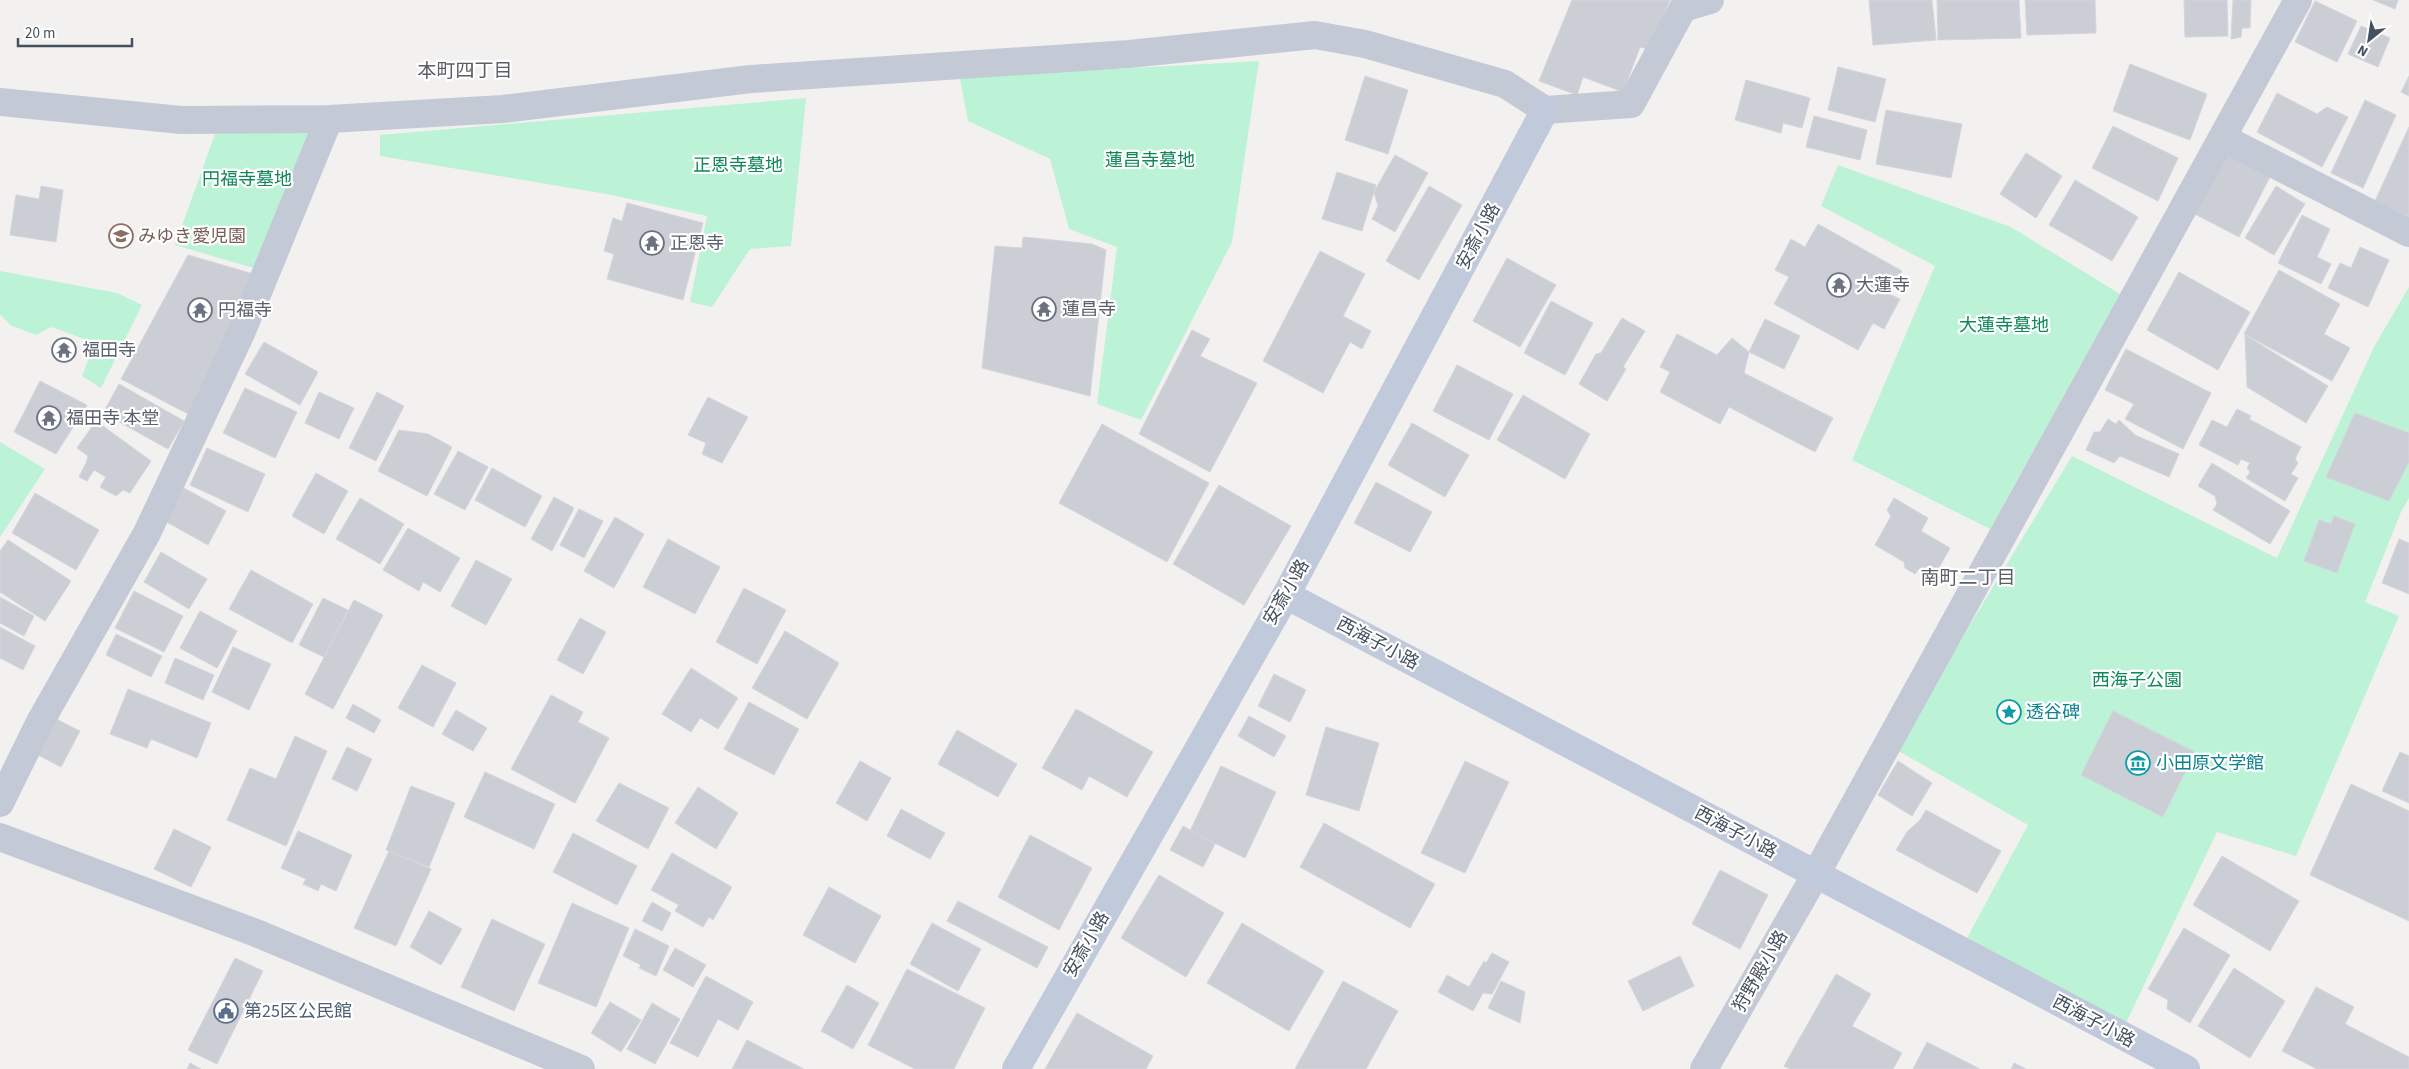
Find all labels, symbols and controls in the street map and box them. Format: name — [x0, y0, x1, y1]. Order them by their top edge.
scale bar — [18, 15, 131, 47]
north arrow — [2344, 15, 2394, 65]
text: 20 m — [25, 23, 55, 44]
text: N — [2354, 39, 2372, 61]
district label: 本町四丁目 — [417, 58, 513, 85]
park label: 蓮昌寺墓地 — [1105, 148, 1195, 173]
park label: 正恩寺墓地 — [693, 153, 783, 178]
park label: 円福寺墓地 — [202, 167, 292, 192]
street label: 安斎小路 — [1451, 199, 1506, 274]
school or university icon: みゆき愛児園 — [108, 223, 134, 249]
place label: みゆき愛児園 — [138, 224, 246, 249]
temple icon: 正恩寺 — [639, 230, 665, 256]
place label: 正恩寺 — [670, 231, 724, 256]
temple icon: 大蓮寺 — [1826, 272, 1852, 298]
place label: 大蓮寺 — [1856, 273, 1910, 298]
temple icon: 蓮昌寺 — [1031, 296, 1057, 322]
temple icon: 円福寺 — [187, 297, 213, 323]
place label: 蓮昌寺 — [1062, 297, 1116, 322]
place label: 円福寺 — [218, 298, 272, 323]
park label: 大蓮寺墓地 — [1959, 313, 2049, 338]
temple icon: 福田寺 — [51, 337, 77, 363]
place label: 福田寺 — [82, 338, 136, 363]
temple icon: 福田寺 本堂 — [36, 405, 62, 431]
place label: 福田寺 本堂 — [66, 406, 160, 431]
street label: 安斎小路 — [1258, 555, 1315, 630]
district label: 南町二丁目 — [1920, 565, 2016, 592]
street label: 西海子小路 — [1332, 611, 1423, 676]
park label: 西海子公園 — [2092, 668, 2182, 693]
place icon: 透谷碑 — [1996, 699, 2022, 725]
place label: 透谷碑 — [2026, 700, 2080, 725]
museum icon: 小田原文学館 — [2125, 750, 2151, 776]
place label: 小田原文学館 — [2156, 751, 2264, 776]
street label: 西海子小路 — [1690, 800, 1781, 865]
street label: 安斎小路 — [1058, 907, 1115, 982]
street label: 狩野殿小路 — [1727, 926, 1794, 1016]
street label: 西海子小路 — [2048, 989, 2139, 1054]
public building icon: 第25区公民館 — [213, 998, 239, 1024]
place label: 第25区公民館 — [244, 999, 352, 1024]

